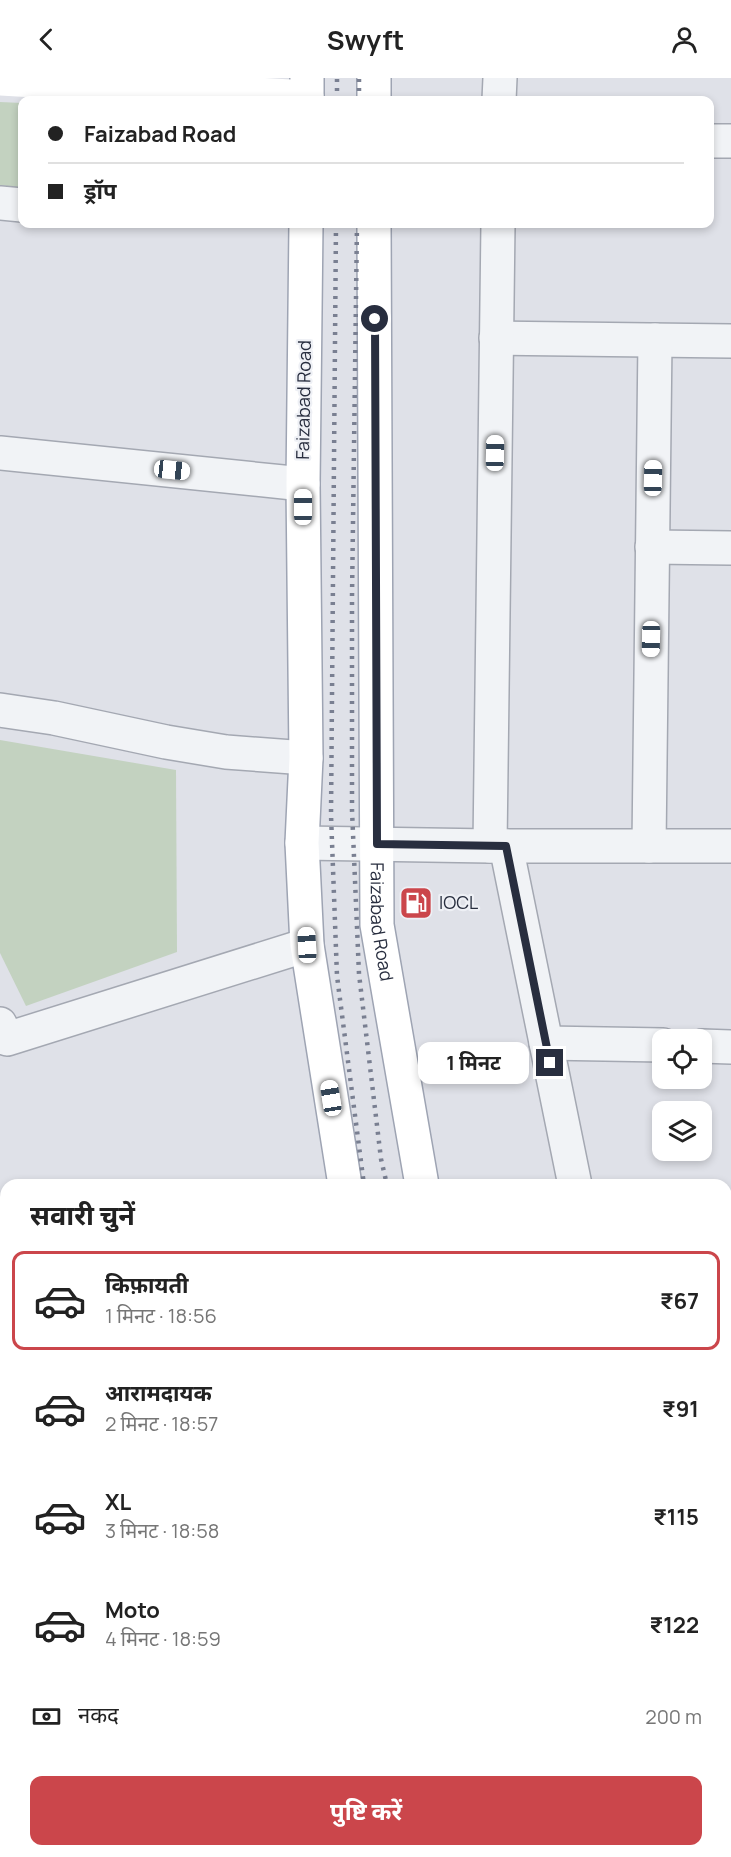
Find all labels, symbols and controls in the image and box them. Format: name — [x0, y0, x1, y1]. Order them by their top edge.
text: Swyft — [327, 21, 404, 58]
icon: back — [30, 23, 63, 56]
icon: person — [668, 23, 701, 56]
text: Faizabad Road — [84, 119, 236, 149]
text: ड्रॉप — [84, 176, 117, 206]
route start — [361, 305, 388, 332]
street label: Faizabad Road — [290, 340, 316, 460]
car — [486, 435, 504, 471]
car — [153, 459, 191, 481]
car — [644, 460, 662, 496]
car — [294, 489, 312, 525]
car — [642, 621, 660, 657]
street label: Faizabad Road — [366, 862, 399, 983]
fuel station icon: IOCL — [398, 885, 434, 921]
place label: IOCL — [439, 890, 478, 914]
car — [297, 927, 317, 963]
map controls — [652, 1029, 712, 1161]
button: locate — [652, 1029, 712, 1089]
callout: 1 मिनट — [418, 1042, 529, 1084]
text: 1 मिनट — [446, 1049, 501, 1076]
route end — [536, 1049, 563, 1076]
car — [319, 1079, 343, 1117]
button: layers — [652, 1101, 712, 1161]
text: सवारी चुनें — [30, 1196, 135, 1233]
text: किफ़ायती — [105, 1270, 189, 1300]
icon: car — [33, 1274, 87, 1328]
text: ₹67 — [660, 1286, 699, 1316]
text: 1 मिनट · 18:56 — [105, 1302, 217, 1329]
text: आरामदायक — [105, 1378, 212, 1408]
icon: car — [33, 1382, 87, 1436]
text: ₹91 — [662, 1394, 699, 1424]
text: 2 मिनट · 18:57 — [105, 1410, 218, 1437]
text: XL — [105, 1487, 131, 1517]
icon: car — [33, 1490, 87, 1544]
text: ₹115 — [653, 1502, 699, 1532]
text: 3 मिनट · 18:58 — [105, 1517, 219, 1544]
text: Moto — [105, 1595, 160, 1625]
icon: car — [33, 1598, 87, 1652]
text: ₹122 — [650, 1610, 699, 1640]
text: 4 मिनट · 18:59 — [105, 1625, 221, 1652]
icon: cash — [30, 1700, 63, 1733]
text: नकद — [78, 1700, 119, 1730]
text: 200 m — [645, 1703, 702, 1730]
button: पुष्टि करें — [30, 1776, 702, 1845]

